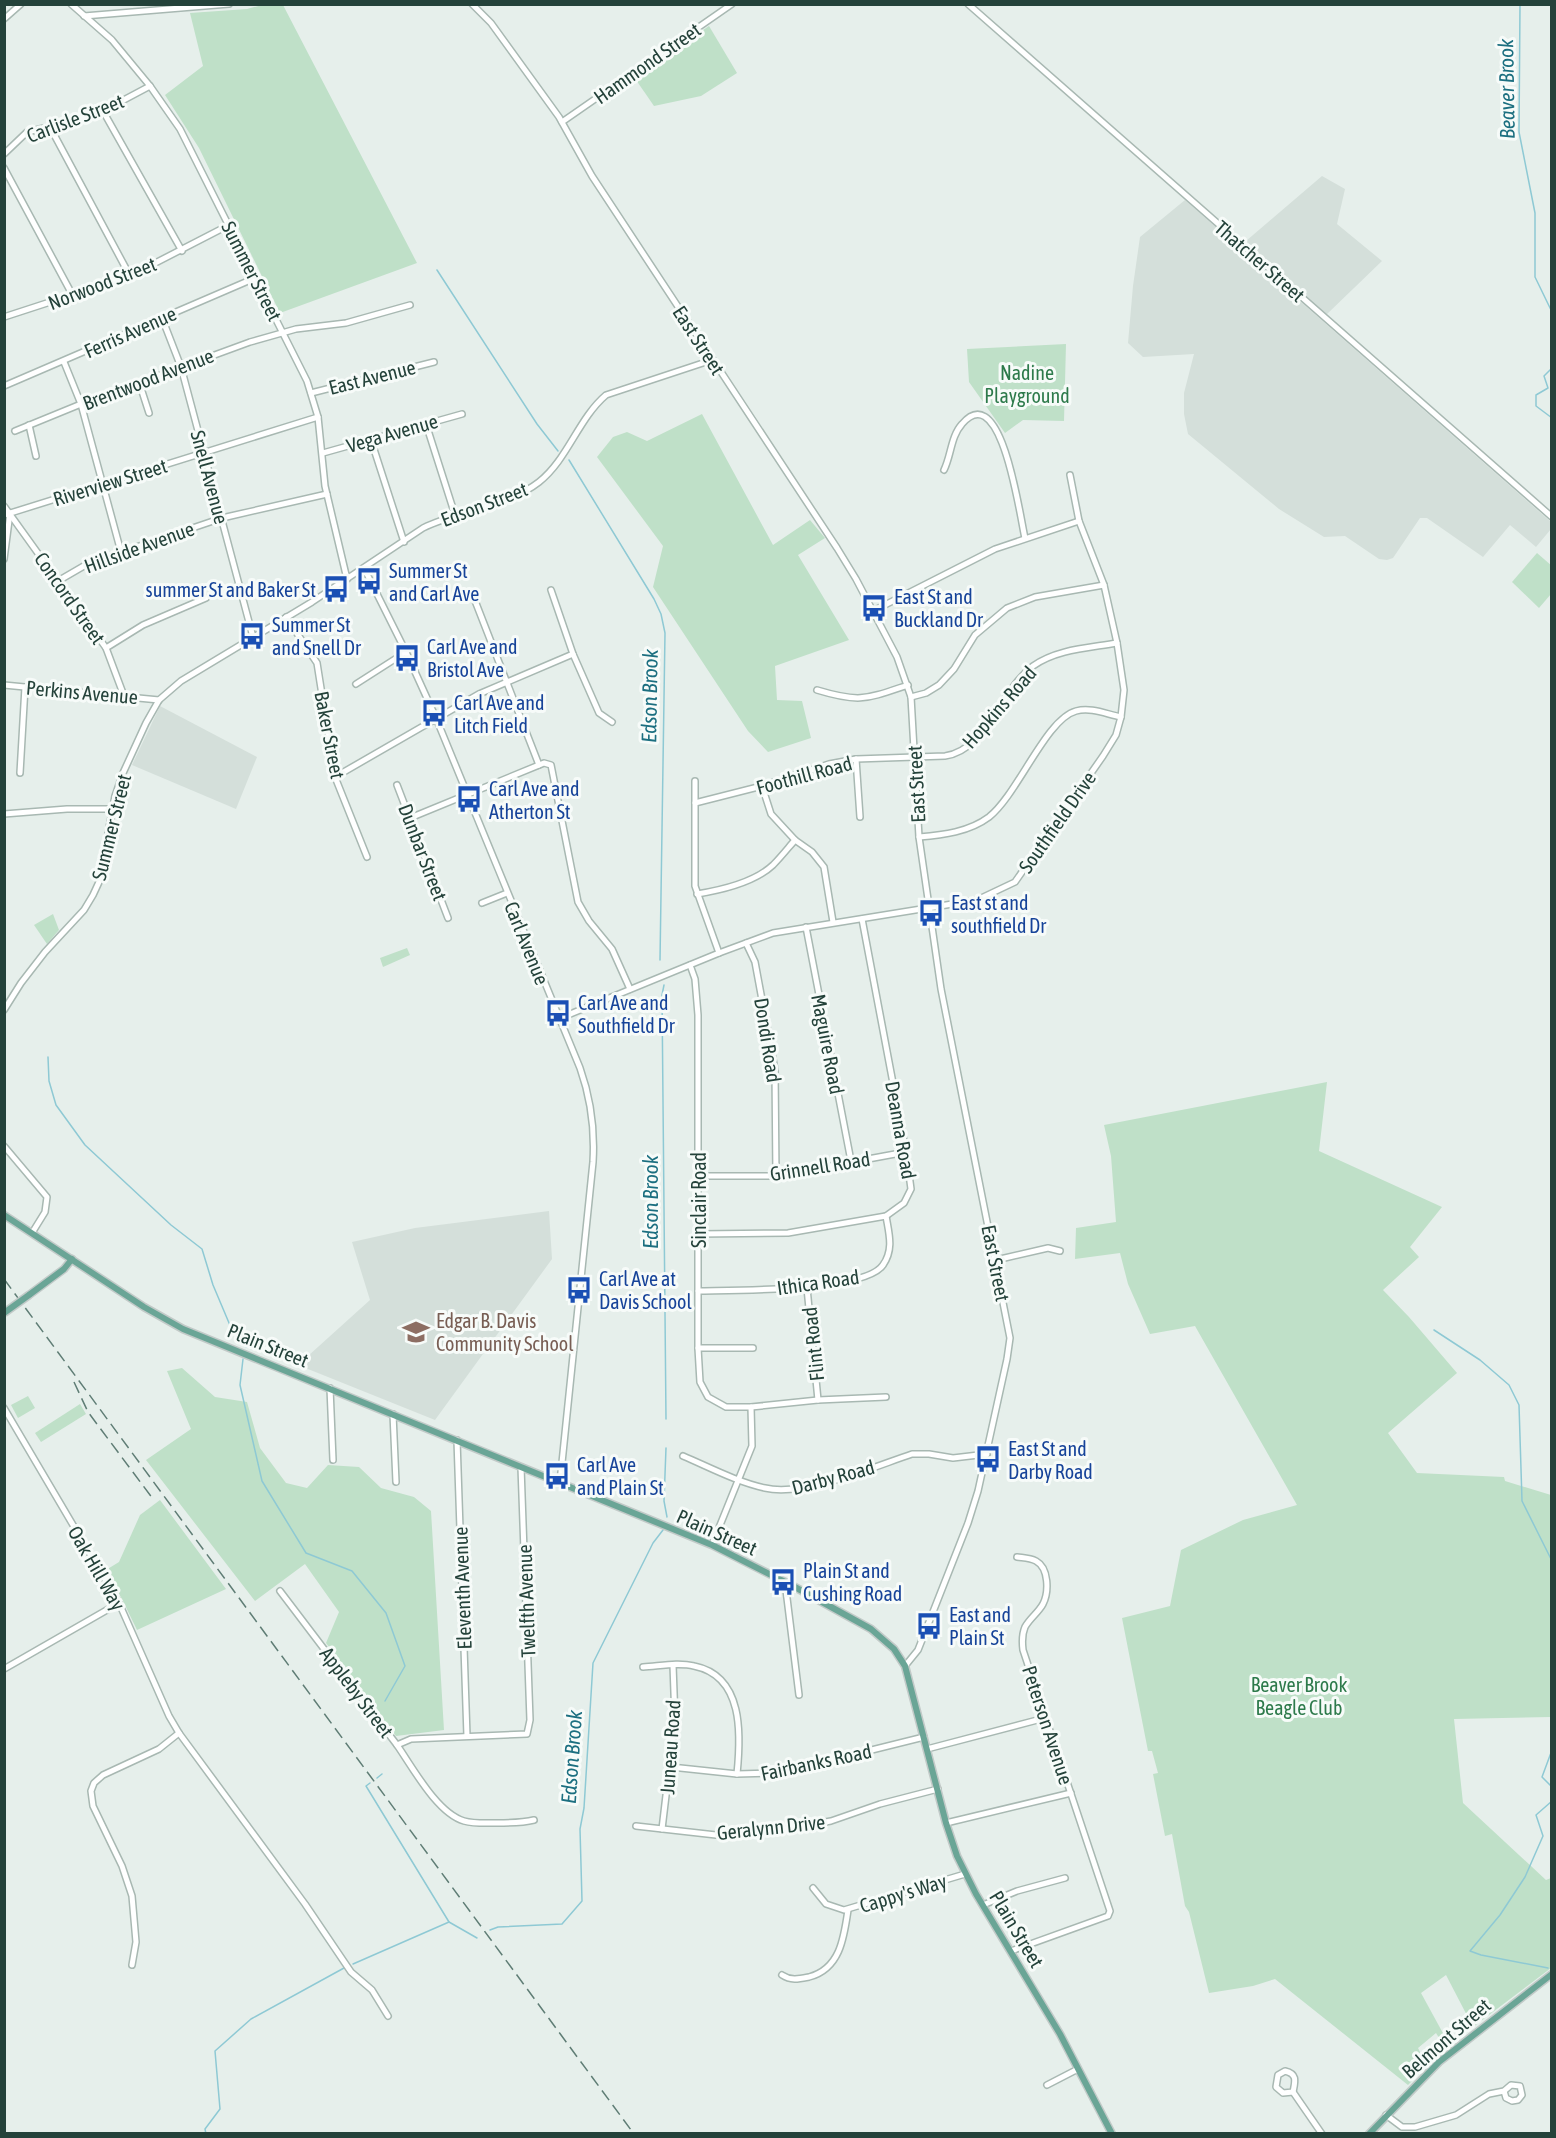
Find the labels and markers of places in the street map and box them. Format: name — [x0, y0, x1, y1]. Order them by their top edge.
place label: Summer St and Carl Ave — [389, 559, 479, 605]
bus stop icon: Summer St and Carl Ave — [354, 566, 384, 596]
bus stop icon: summer St and Baker St — [321, 574, 351, 604]
place label: summer St and Baker St — [146, 578, 316, 601]
place label: East St and Buckland Dr — [894, 585, 984, 631]
bus stop icon: East St and Buckland Dr — [859, 593, 889, 623]
place label: Summer St and Snell Dr — [272, 613, 362, 659]
bus stop icon: Summer St and Snell Dr — [237, 621, 267, 651]
place label: Carl Ave and Bristol Ave — [427, 635, 517, 681]
bus stop icon: Carl Ave and Bristol Ave — [392, 643, 422, 673]
place label: Carl Ave and Litch Field — [454, 691, 544, 737]
bus stop icon: Carl Ave and Litch Field — [419, 698, 449, 728]
place label: Carl Ave and Atherton St — [489, 777, 579, 823]
bus stop icon: Carl Ave and Atherton St — [454, 784, 484, 814]
place label: East st and southfield Dr — [951, 891, 1047, 937]
bus stop icon: East st and southfield Dr — [916, 898, 946, 928]
place label: Carl Ave and Southfield Dr — [578, 991, 676, 1037]
bus stop icon: Carl Ave and Southfield Dr — [543, 998, 573, 1028]
place label: Carl Ave at Davis School — [599, 1267, 692, 1313]
bus stop icon: Carl Ave at Davis School — [564, 1275, 594, 1305]
place label: Edgar B. Davis Community School — [436, 1309, 574, 1355]
school or university icon: Edgar B. Davis Community School — [401, 1317, 431, 1347]
place label: East St and Darby Road — [1008, 1437, 1093, 1483]
bus stop icon: East St and Darby Road — [973, 1444, 1003, 1474]
place label: Carl Ave and Plain St — [577, 1453, 664, 1499]
bus stop icon: Carl Ave and Plain St — [542, 1461, 572, 1491]
place label: Plain St and Cushing Road — [803, 1559, 902, 1605]
bus stop icon: Plain St and Cushing Road — [768, 1567, 798, 1597]
place label: East and Plain St — [949, 1603, 1011, 1649]
bus stop icon: East and Plain St — [914, 1611, 944, 1641]

